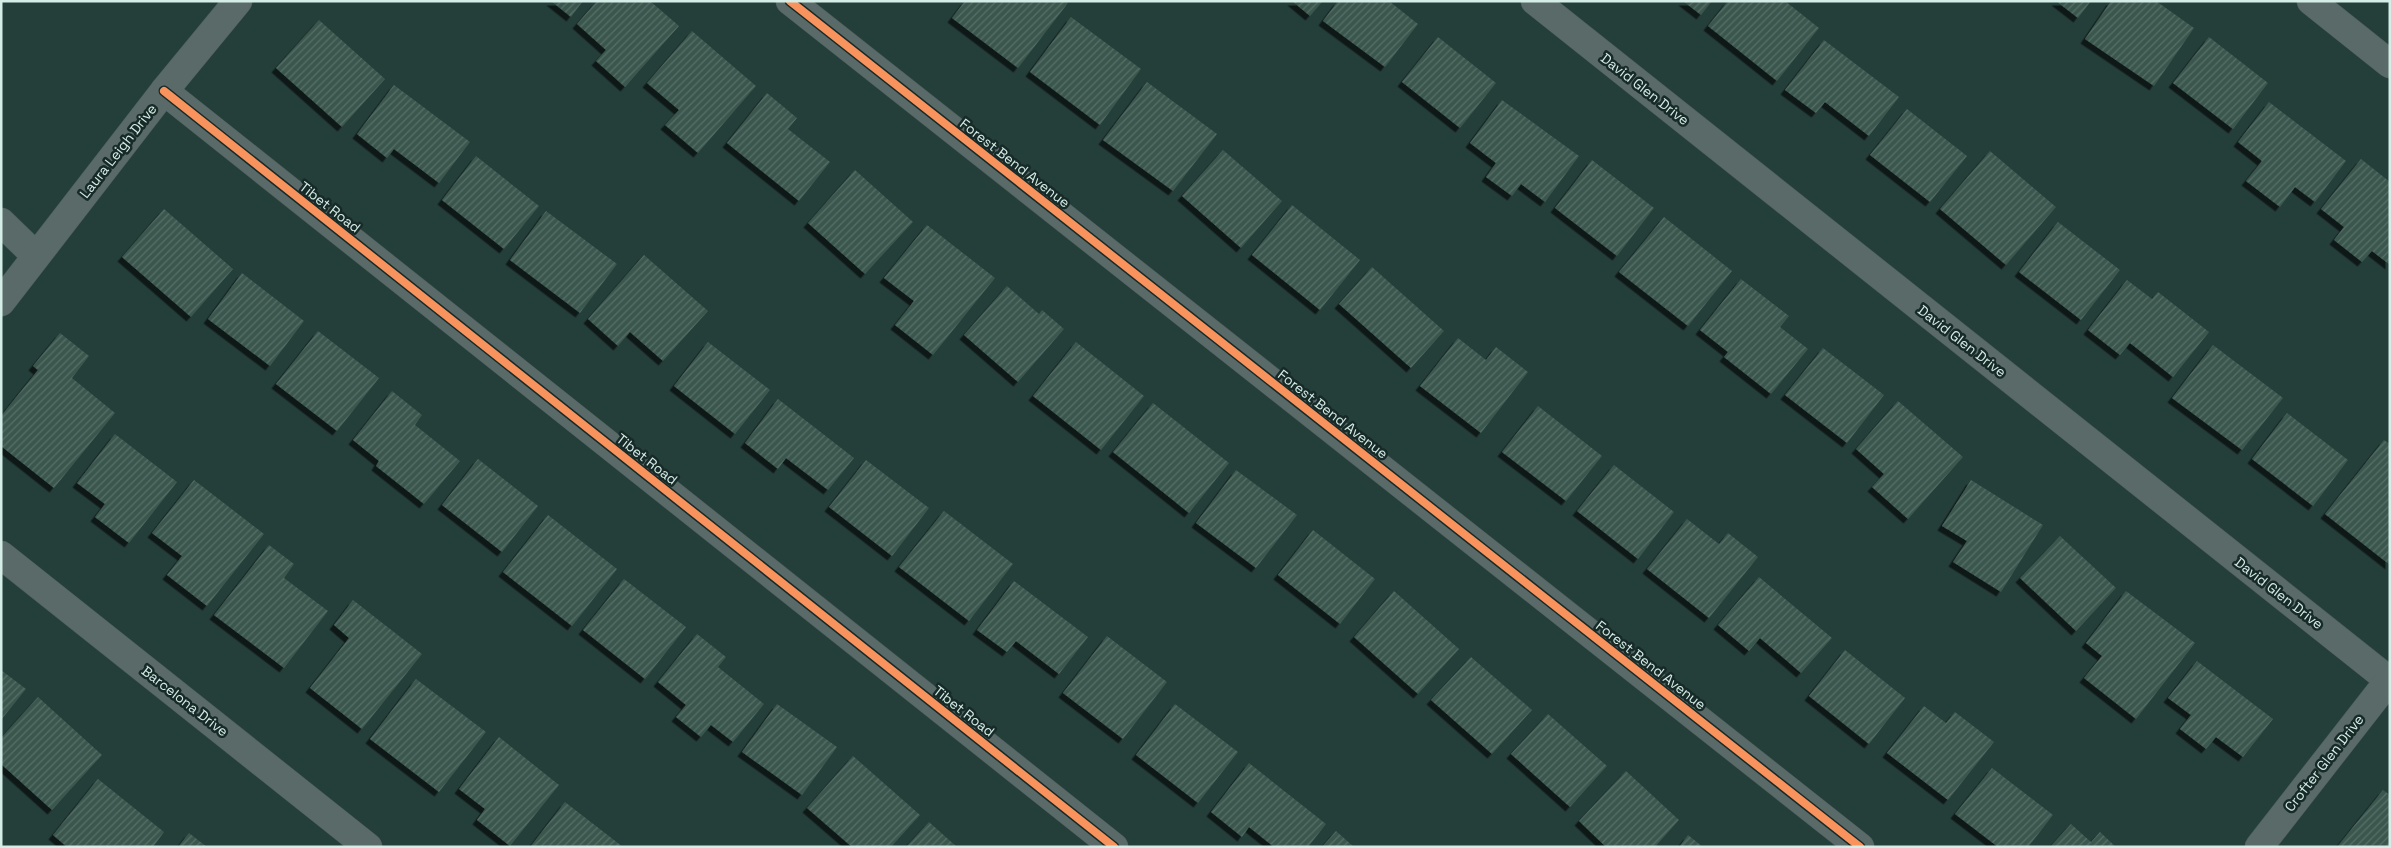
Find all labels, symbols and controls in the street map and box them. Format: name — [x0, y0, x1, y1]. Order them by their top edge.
street label: David Glen Drive — [1597, 49, 1693, 129]
street label: Laura Leigh Drive — [76, 100, 160, 202]
street label: Forest Bend Avenue — [956, 114, 1074, 212]
street label: Tibet Road — [296, 177, 364, 237]
street label: David Glen Drive — [1914, 301, 2010, 381]
street label: Forest Bend Avenue — [1274, 365, 1392, 463]
street label: Tibet Road — [613, 429, 681, 489]
street label: David Glen Drive — [2231, 553, 2327, 633]
street label: Forest Bend Avenue — [1592, 616, 1710, 714]
street label: Barcelona Drive — [138, 662, 232, 740]
street label: Tibet Road — [930, 681, 998, 741]
street label: Crofter Glen Drive — [2280, 711, 2368, 815]

